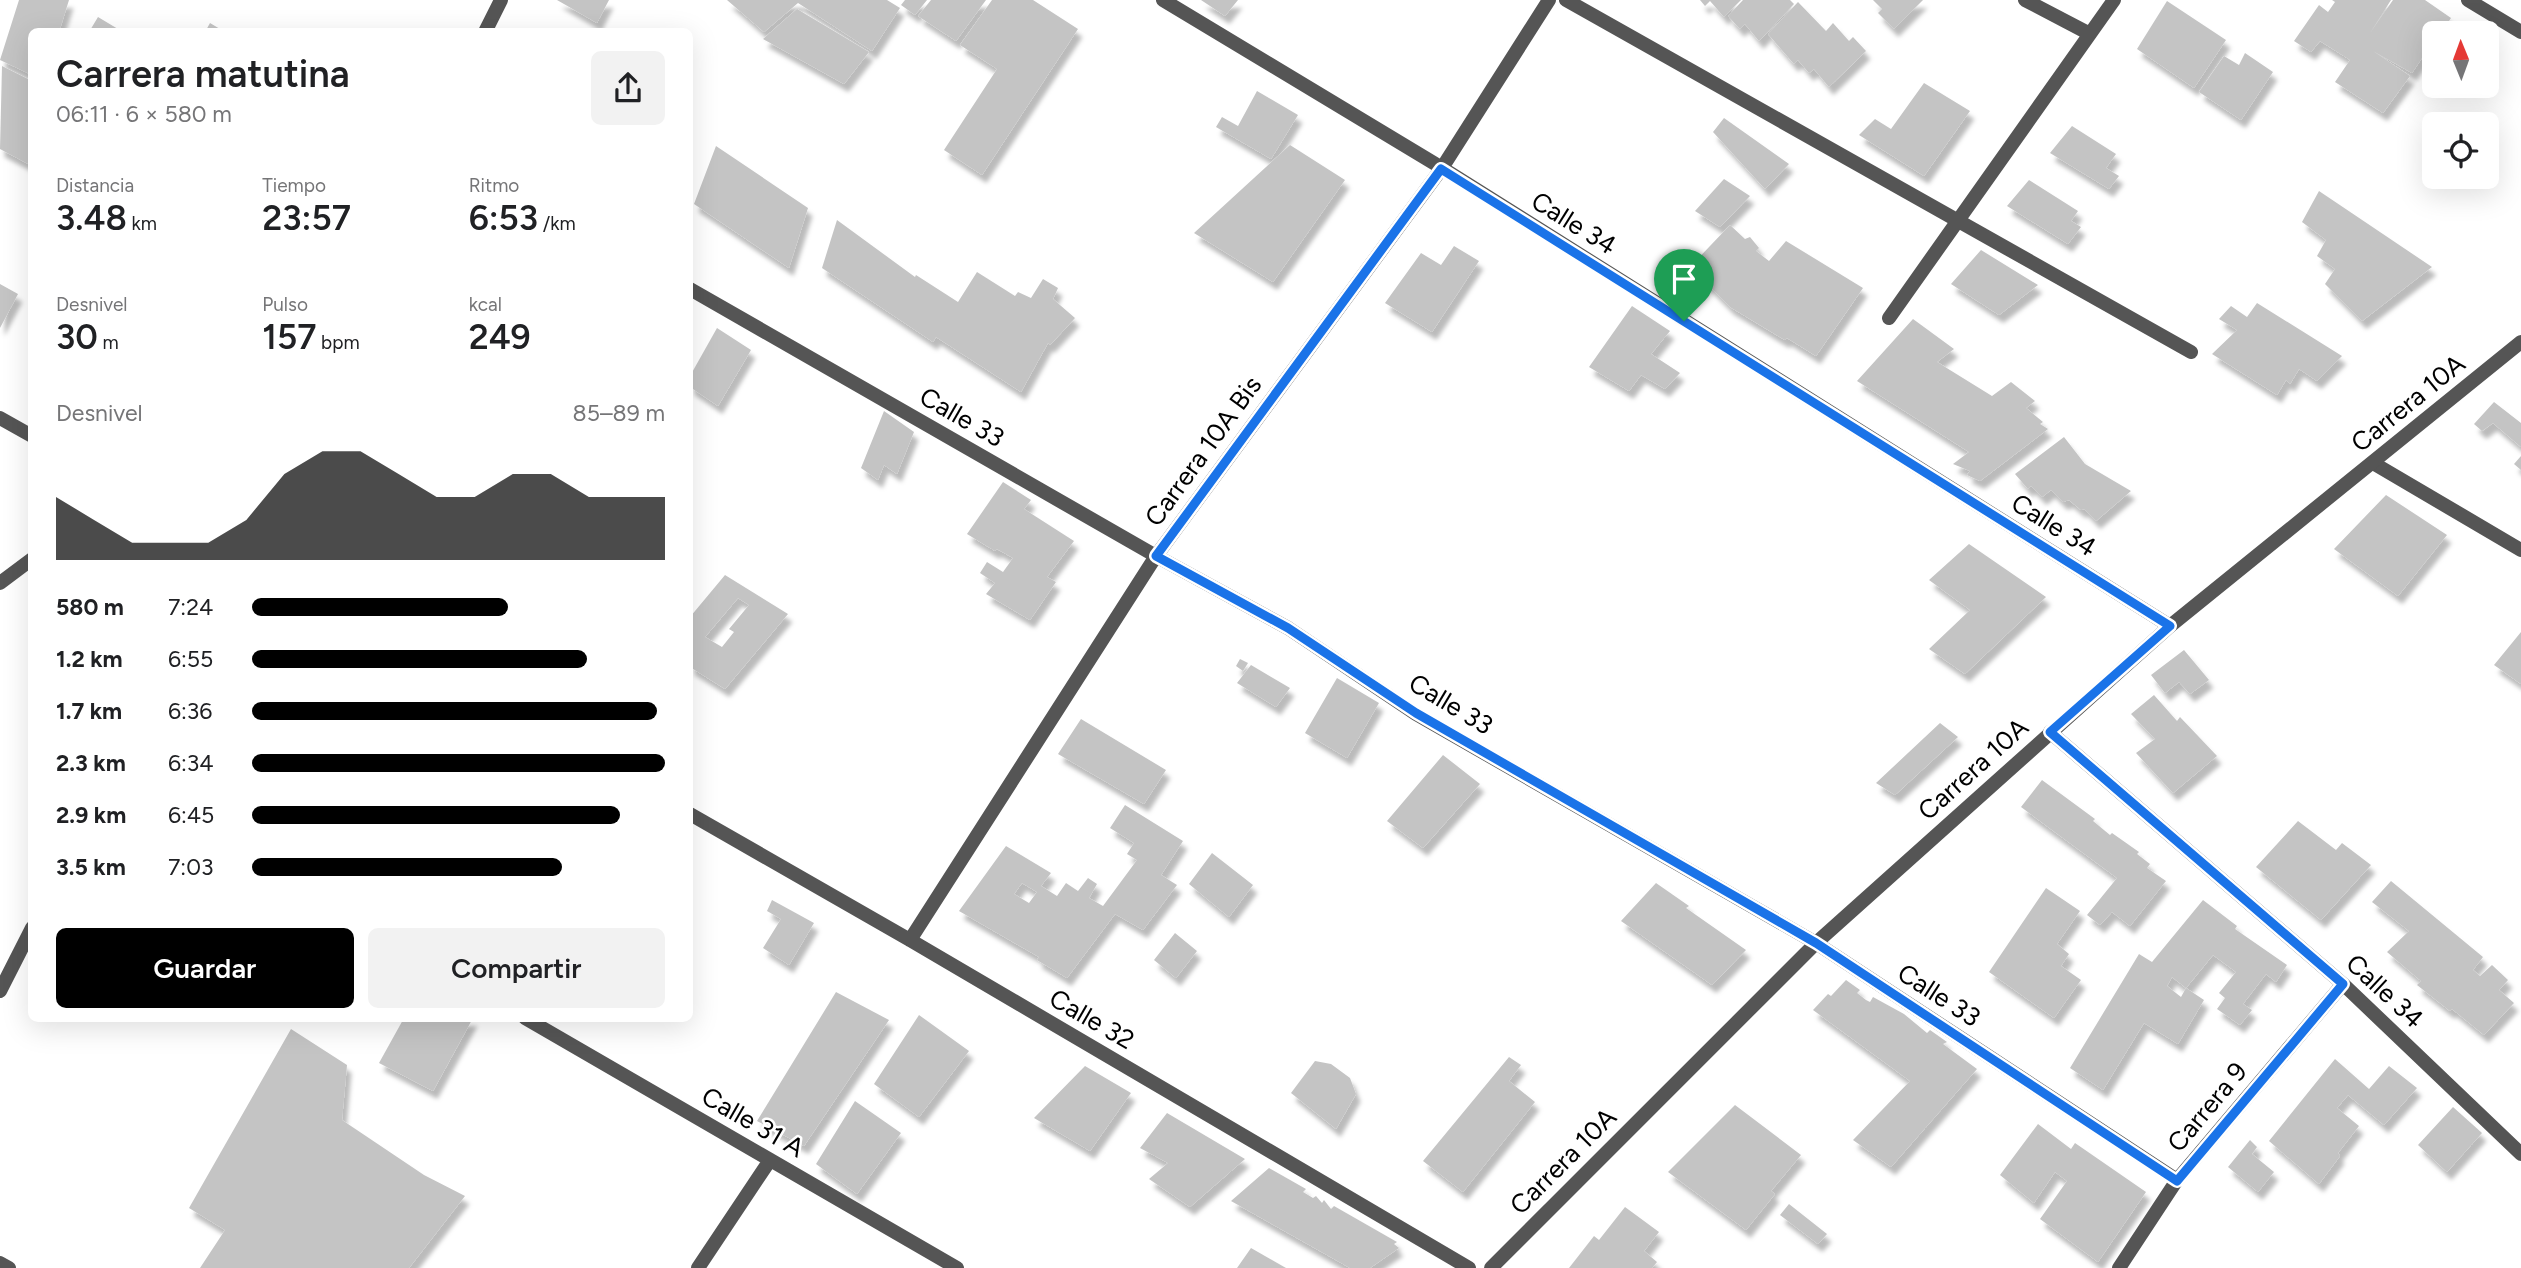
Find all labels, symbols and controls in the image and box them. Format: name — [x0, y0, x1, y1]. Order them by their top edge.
north arrow — [2422, 21, 2499, 98]
map controls — [2422, 21, 2499, 189]
text: Carrera matutina — [56, 51, 350, 97]
button: share — [591, 51, 665, 125]
text: 06:11 · 6 × 580 m — [56, 100, 232, 128]
button: locate — [2422, 112, 2499, 189]
text: Distancia — [56, 174, 134, 197]
text: Tiempo — [262, 174, 326, 197]
text: Ritmo — [469, 174, 519, 197]
street label: Calle 34 — [1526, 184, 1622, 262]
text: 3.48 — [56, 197, 127, 239]
text: 23:57 — [262, 197, 351, 239]
text: 6:53 — [469, 197, 538, 239]
text: km — [127, 212, 157, 235]
text: /km — [538, 212, 576, 235]
pin — [1654, 249, 1714, 321]
icon: arrive — [1665, 260, 1703, 298]
text: Desnivel — [56, 293, 128, 316]
text: Pulso — [262, 293, 308, 316]
text: kcal — [469, 293, 502, 316]
text: 30 — [56, 316, 98, 358]
text: 157 — [262, 316, 316, 358]
text: 249 — [469, 316, 531, 358]
text: m — [98, 331, 119, 354]
text: bpm — [316, 331, 360, 354]
street label: Carrera 10A — [2345, 347, 2472, 459]
street label: Carrera 10A Bis — [1138, 370, 1268, 532]
street label: Calle 33 — [914, 380, 1010, 454]
text: Desnivel — [56, 399, 143, 427]
text: 85–89 m — [573, 399, 665, 427]
street label: Calle 34 — [2006, 486, 2102, 564]
text: 580 m — [56, 593, 124, 621]
text: 7:24 — [168, 593, 213, 621]
text: 1.2 km — [56, 645, 123, 673]
text: 6:55 — [168, 645, 213, 673]
street label: Calle 33 — [1403, 667, 1499, 741]
text: 1.7 km — [56, 697, 122, 725]
text: 6:36 — [168, 697, 212, 725]
street label: Carrera 10A — [1911, 711, 2035, 827]
text: 2.3 km — [56, 749, 126, 777]
text: 6:34 — [168, 749, 214, 777]
text: 2.9 km — [56, 801, 126, 829]
text: 6:45 — [168, 801, 214, 829]
text: 3.5 km — [56, 853, 126, 881]
text: 7:03 — [168, 853, 213, 881]
button: Guardar — [56, 928, 354, 1008]
button: Compartir — [368, 928, 665, 1008]
street label: Calle 34 — [2340, 947, 2430, 1035]
street label: Calle 33 — [1892, 956, 1986, 1034]
street label: Calle 32 — [1044, 982, 1140, 1056]
street label: Carrera 9 — [2160, 1056, 2254, 1158]
street label: Calle 31 A — [696, 1080, 810, 1164]
street label: Carrera 10A — [1503, 1101, 1623, 1221]

